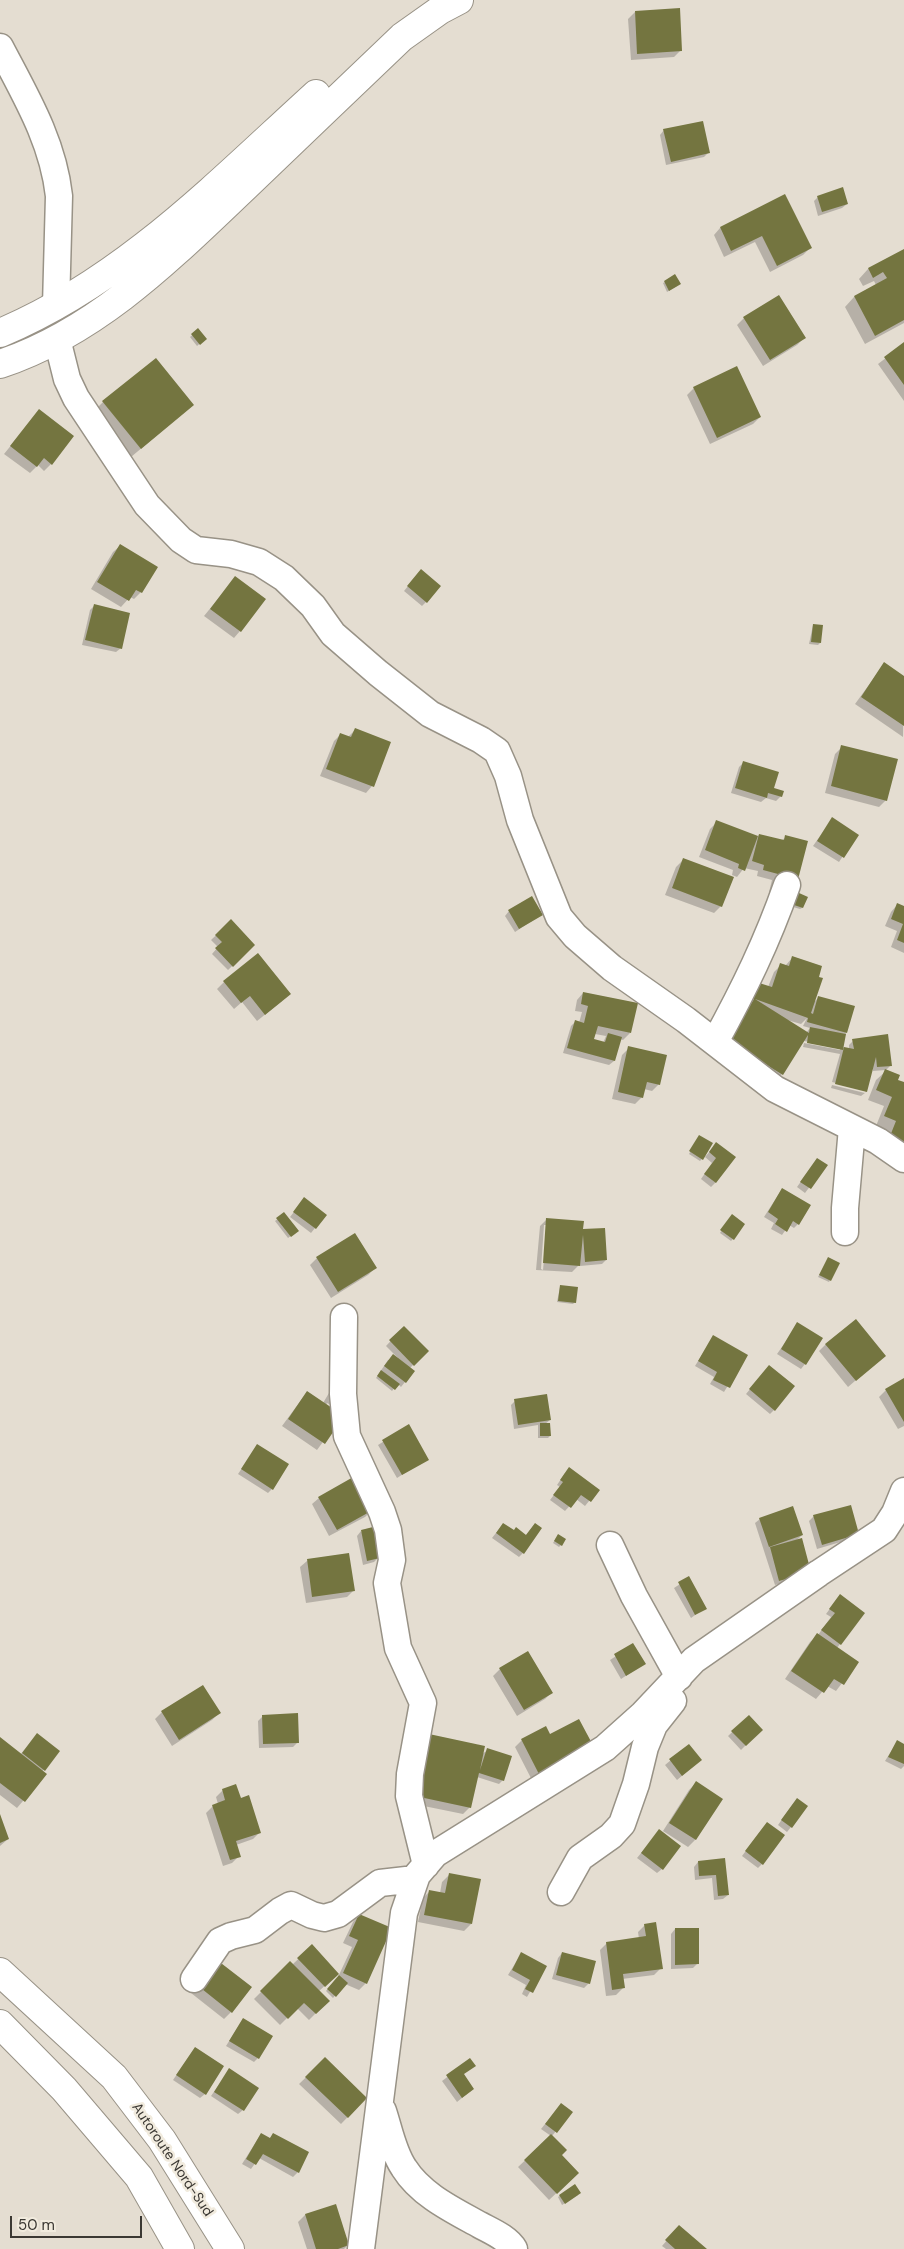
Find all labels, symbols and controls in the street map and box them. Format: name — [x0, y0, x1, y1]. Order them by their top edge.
street label: Autoroute Nord-Sud — [128, 2100, 216, 2220]
scale bar — [12, 2206, 145, 2238]
text: 50 m — [18, 2215, 55, 2235]

